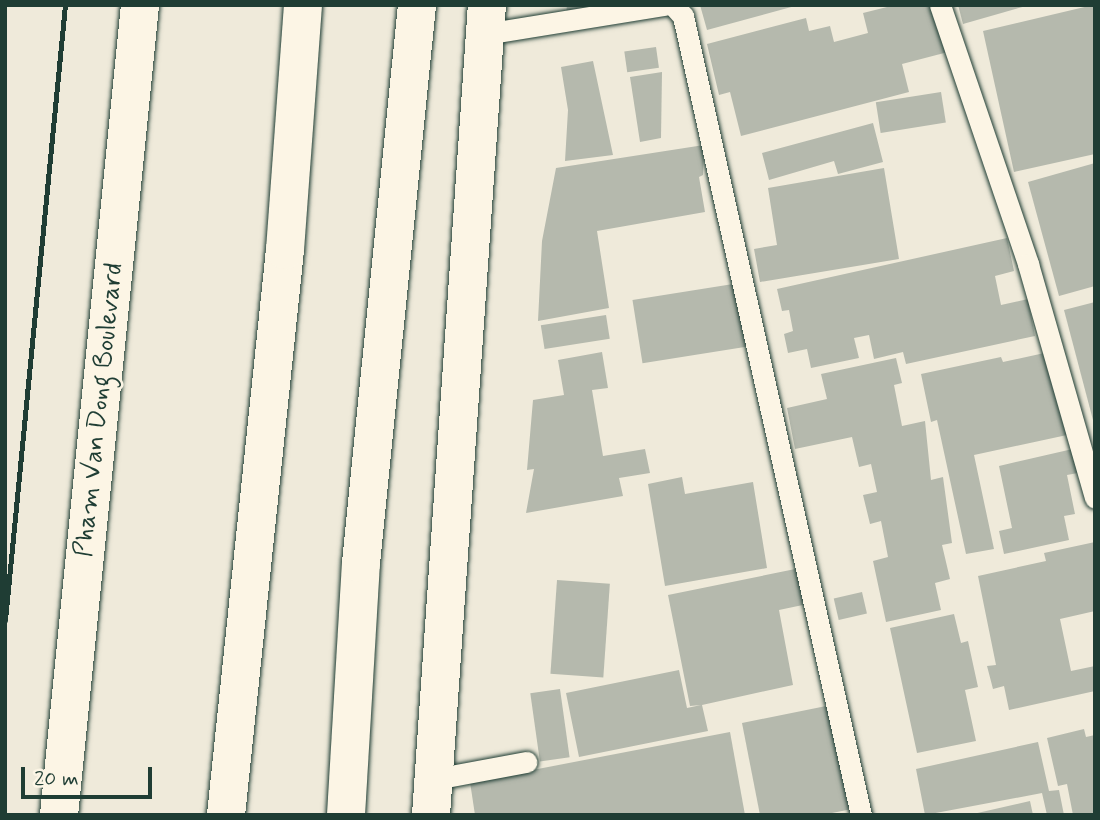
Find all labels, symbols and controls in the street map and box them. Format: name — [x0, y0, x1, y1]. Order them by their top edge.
street label: Pham Van Dong Boulevard — [69, 262, 131, 558]
scale bar — [24, 754, 156, 798]
text: 20 m — [34, 765, 79, 793]

